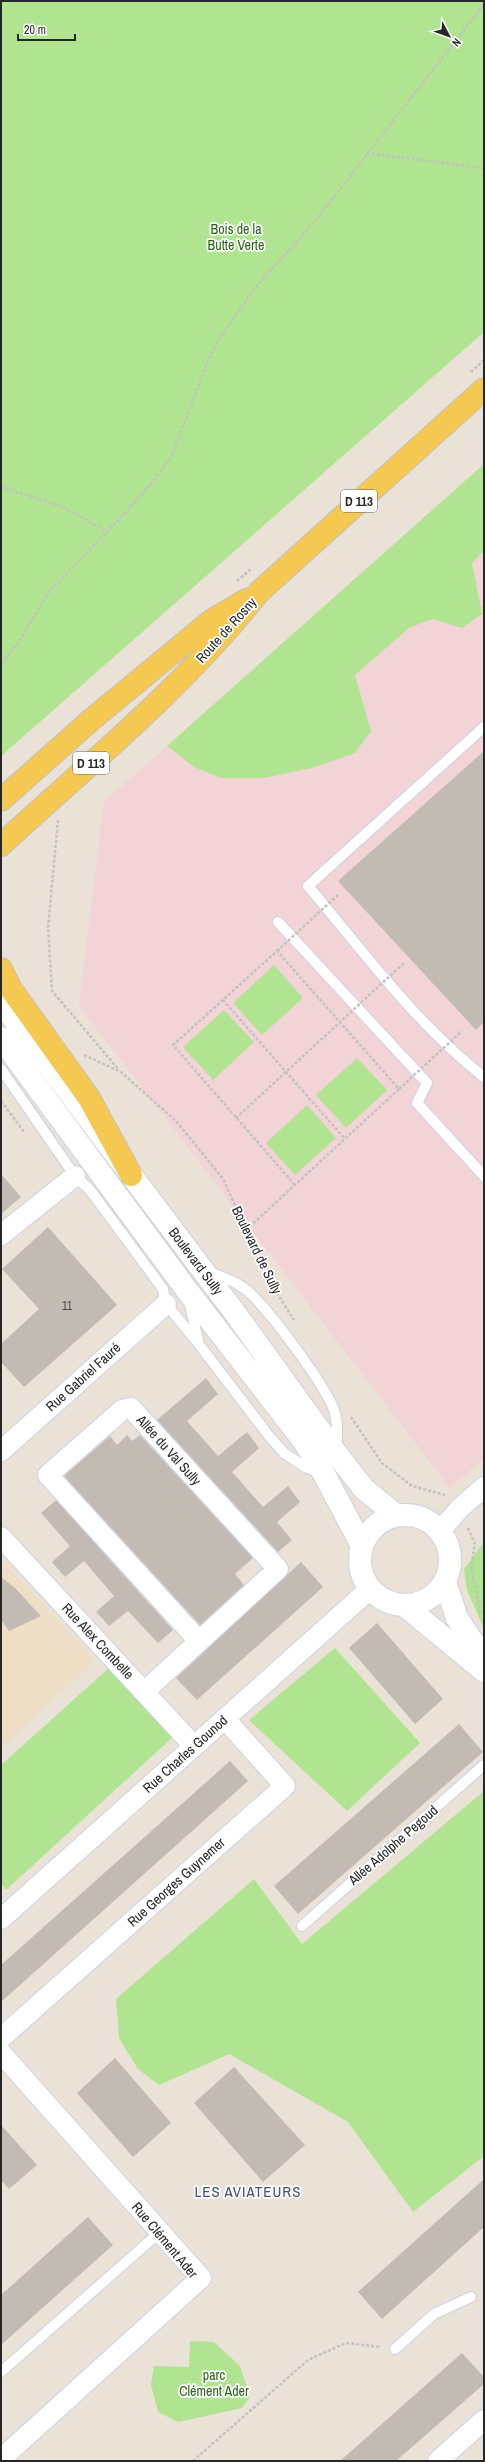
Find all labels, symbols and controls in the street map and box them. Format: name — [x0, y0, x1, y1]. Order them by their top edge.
scale bar — [18, 16, 75, 42]
north arrow — [429, 16, 469, 56]
text: 20 m — [24, 22, 46, 38]
text: N — [449, 36, 464, 50]
park label: Bois de la Butte Verte — [208, 220, 264, 254]
road number: D 113 — [341, 490, 377, 512]
street label: Route de Rosny — [192, 593, 260, 667]
road number: D 113 — [73, 752, 109, 774]
street label: Boulevard de Sully — [228, 1203, 286, 1297]
street label: Boulevard Sully — [165, 1224, 227, 1298]
house number: 11 — [62, 1298, 73, 1314]
street label: Rue Gabriel Fauré — [42, 1339, 124, 1415]
street label: Allée du Val Sully — [132, 1410, 205, 1489]
street label: Rue Alex Combelle — [58, 1599, 138, 1683]
street label: Rue Charles Gounod — [139, 1711, 231, 1797]
street label: Allée Adolphe Pegoud — [344, 1801, 442, 1890]
street label: Rue Georges Guynemer — [124, 1833, 229, 1931]
district label: LES AVIATEURS — [195, 2181, 301, 2202]
street label: Rue Clément Ader — [128, 2198, 202, 2282]
park label: parc Clément Ader — [179, 2366, 249, 2400]

